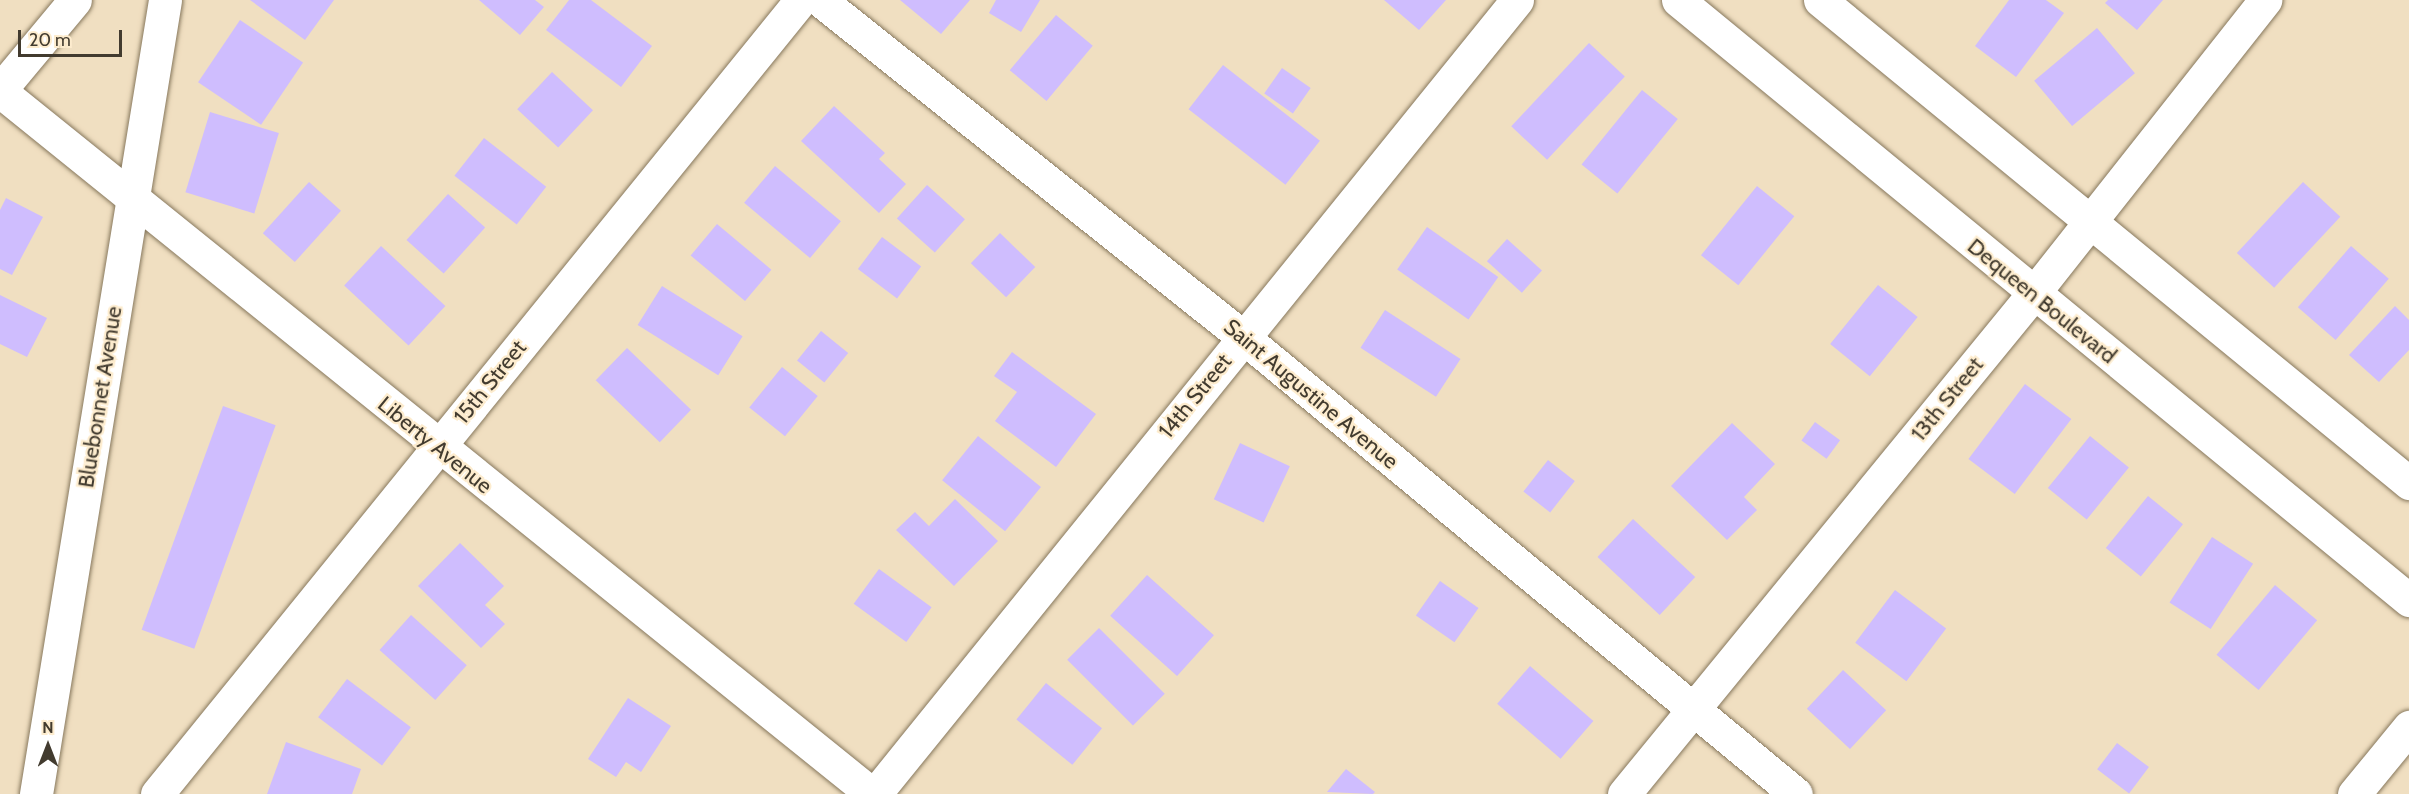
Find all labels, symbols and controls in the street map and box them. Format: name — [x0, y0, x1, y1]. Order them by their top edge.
scale bar — [21, 18, 124, 56]
text: 20 m — [29, 29, 71, 51]
street label: Dequeen Boulevard — [1962, 233, 2122, 369]
street label: Bluebonnet Avenue — [73, 304, 127, 490]
street label: Saint Augustine Avenue — [1219, 313, 1403, 475]
street label: 15th Street — [448, 335, 532, 429]
street label: 14th Street — [1153, 349, 1237, 443]
street label: 13th Street — [1905, 352, 1989, 446]
street label: Liberty Avenue — [373, 391, 497, 499]
north arrow — [18, 716, 78, 776]
text: N — [42, 718, 54, 737]

